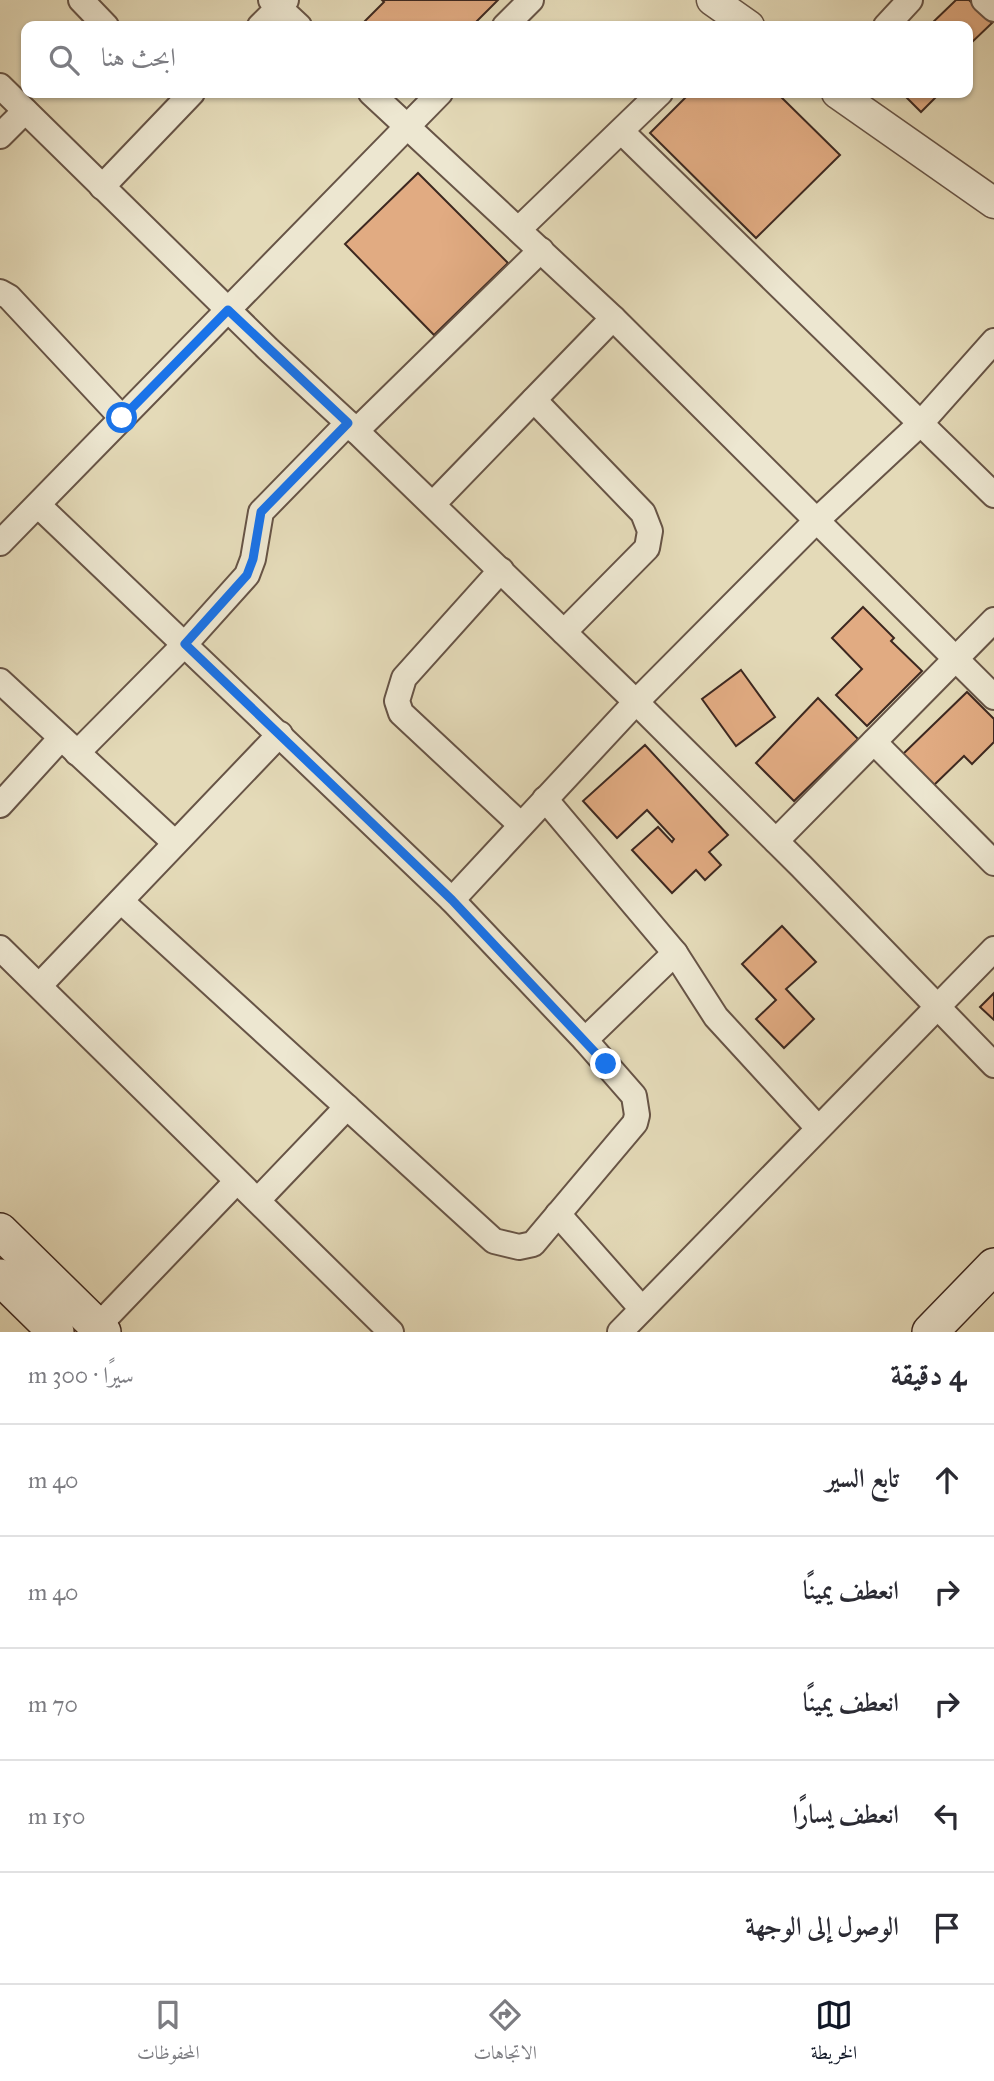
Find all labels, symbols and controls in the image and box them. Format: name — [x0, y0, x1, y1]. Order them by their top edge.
search box — [21, 21, 973, 98]
icon: search — [45, 41, 83, 79]
text: ابحث هنا — [101, 41, 176, 73]
route start — [106, 402, 137, 433]
route end — [590, 1048, 621, 1079]
text: 4 دقيقة — [890, 1357, 966, 1393]
text: سيرًا · 300 m — [28, 1361, 134, 1389]
icon: ahead — [928, 1461, 966, 1499]
text: تابع السير — [826, 1462, 899, 1494]
text: 40 m — [28, 1466, 78, 1494]
icon: right — [928, 1573, 966, 1611]
text: انعطف يمينًا — [803, 1574, 899, 1606]
text: 40 m — [28, 1578, 78, 1606]
icon: right — [928, 1685, 966, 1723]
text: انعطف يمينًا — [803, 1686, 899, 1718]
text: 70 m — [28, 1690, 78, 1718]
icon: left — [928, 1797, 966, 1835]
text: انعطف يسارًا — [792, 1798, 899, 1830]
text: 150 m — [28, 1802, 85, 1830]
icon: arrive — [928, 1909, 966, 1947]
text: الوصول إلى الوجهة — [745, 1910, 899, 1942]
tab: المحفوظات — [137, 1996, 200, 2071]
tab: الاتجاهات — [474, 1996, 537, 2071]
tab: الخريطة — [811, 1996, 857, 2071]

